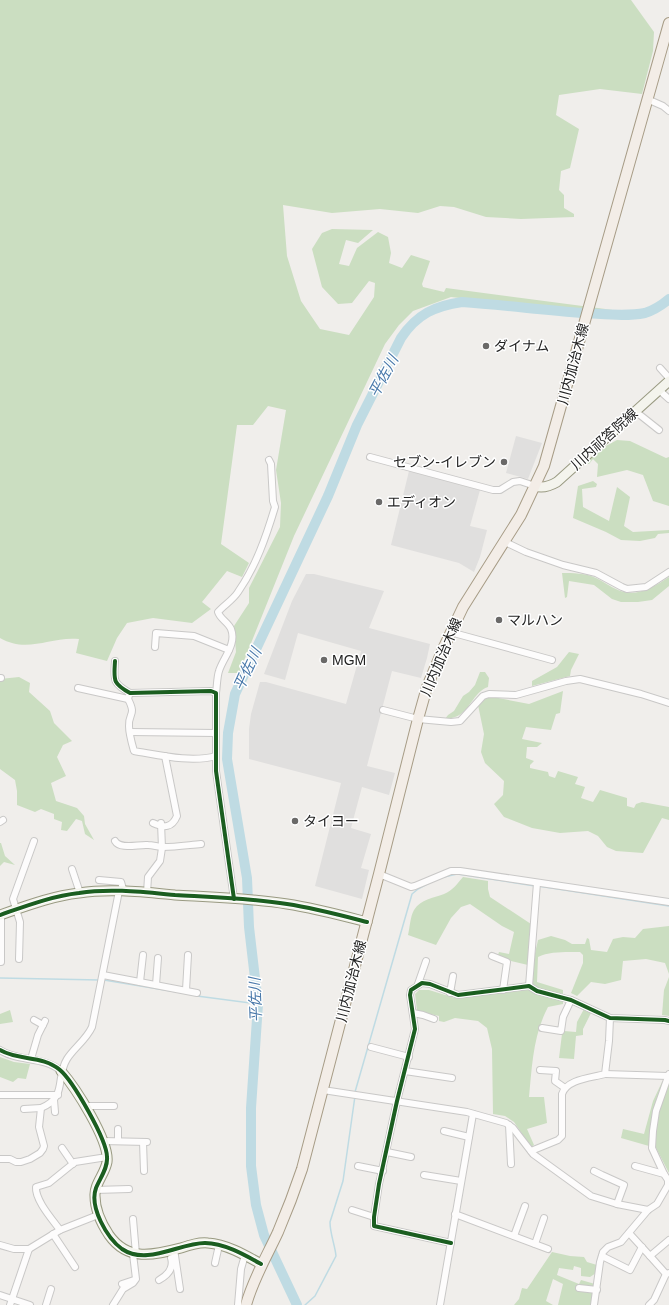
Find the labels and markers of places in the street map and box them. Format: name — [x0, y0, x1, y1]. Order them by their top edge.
place label: ダイナム — [494, 338, 549, 354]
marker: ダイナム — [481, 341, 491, 351]
place label: セブン-イレブン — [393, 454, 496, 470]
marker: セブン-イレブン — [499, 457, 509, 467]
place label: エディオン — [387, 494, 456, 510]
marker: エディオン — [374, 497, 384, 507]
place label: マルハン — [507, 612, 563, 628]
marker: マルハン — [494, 615, 504, 625]
place label: MGM — [332, 652, 366, 668]
marker: MGM — [319, 655, 329, 665]
place label: タイヨー — [303, 813, 359, 829]
marker: タイヨー — [290, 816, 300, 826]

